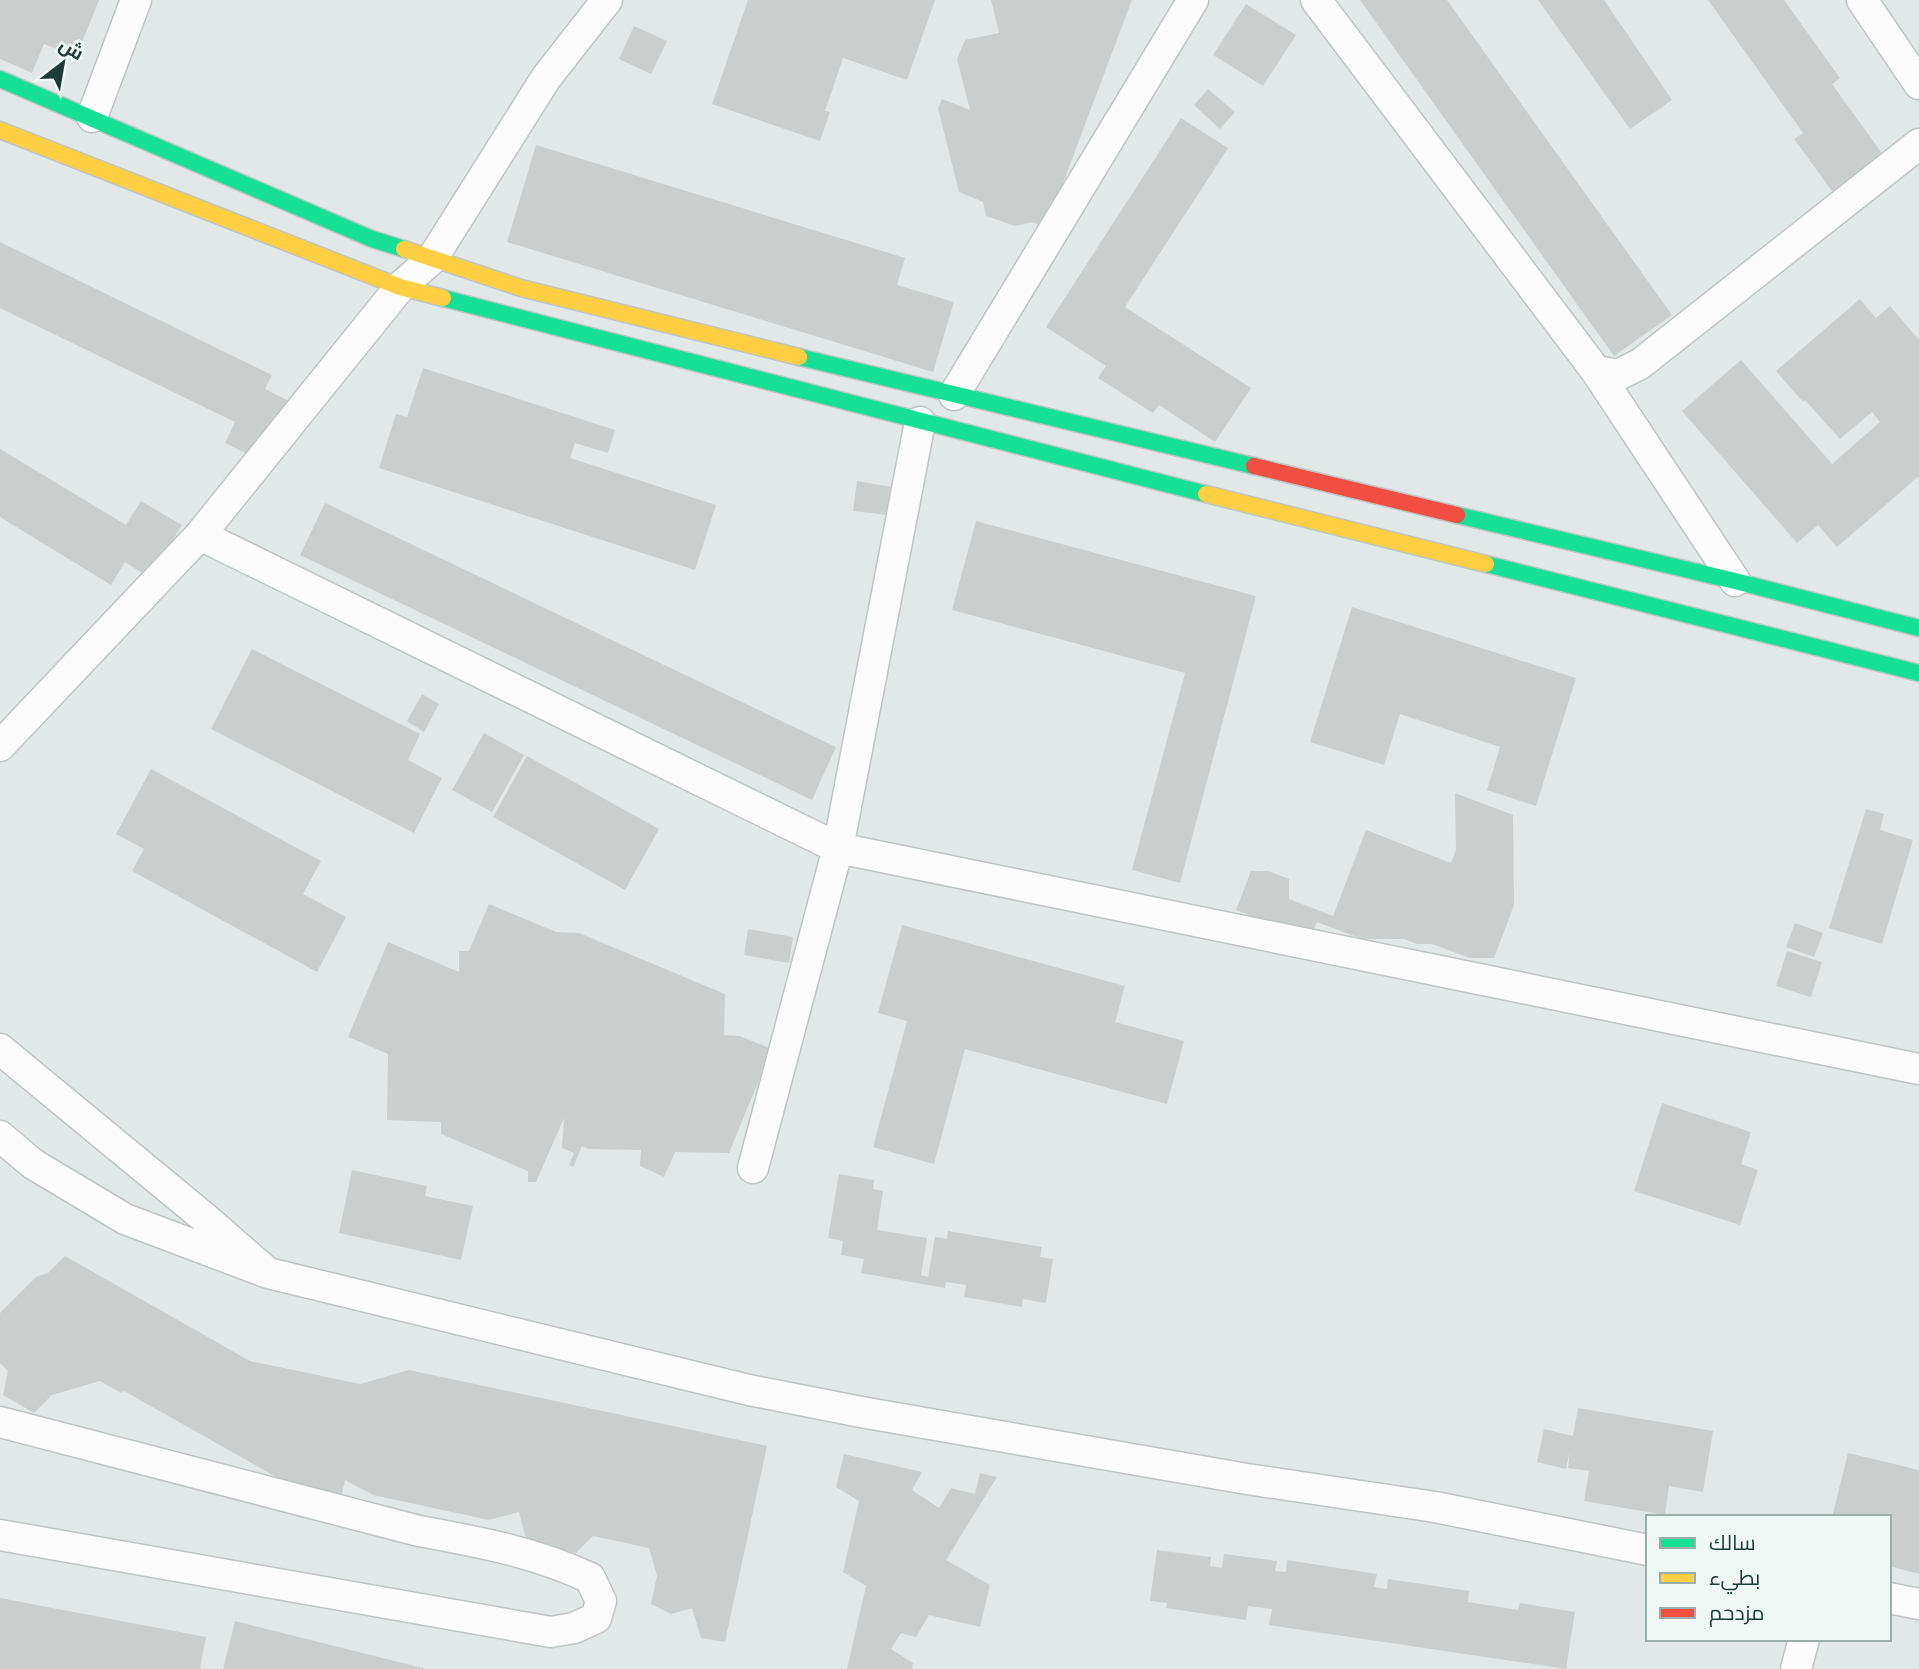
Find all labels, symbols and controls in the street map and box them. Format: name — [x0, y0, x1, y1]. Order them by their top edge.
north arrow — [28, 28, 98, 98]
text: ش — [55, 32, 88, 65]
legend — [1646, 1515, 1891, 1641]
text: سالك — [1709, 1529, 1756, 1554]
text: بطيء — [1709, 1564, 1760, 1594]
text: مزدحم — [1709, 1599, 1764, 1627]

